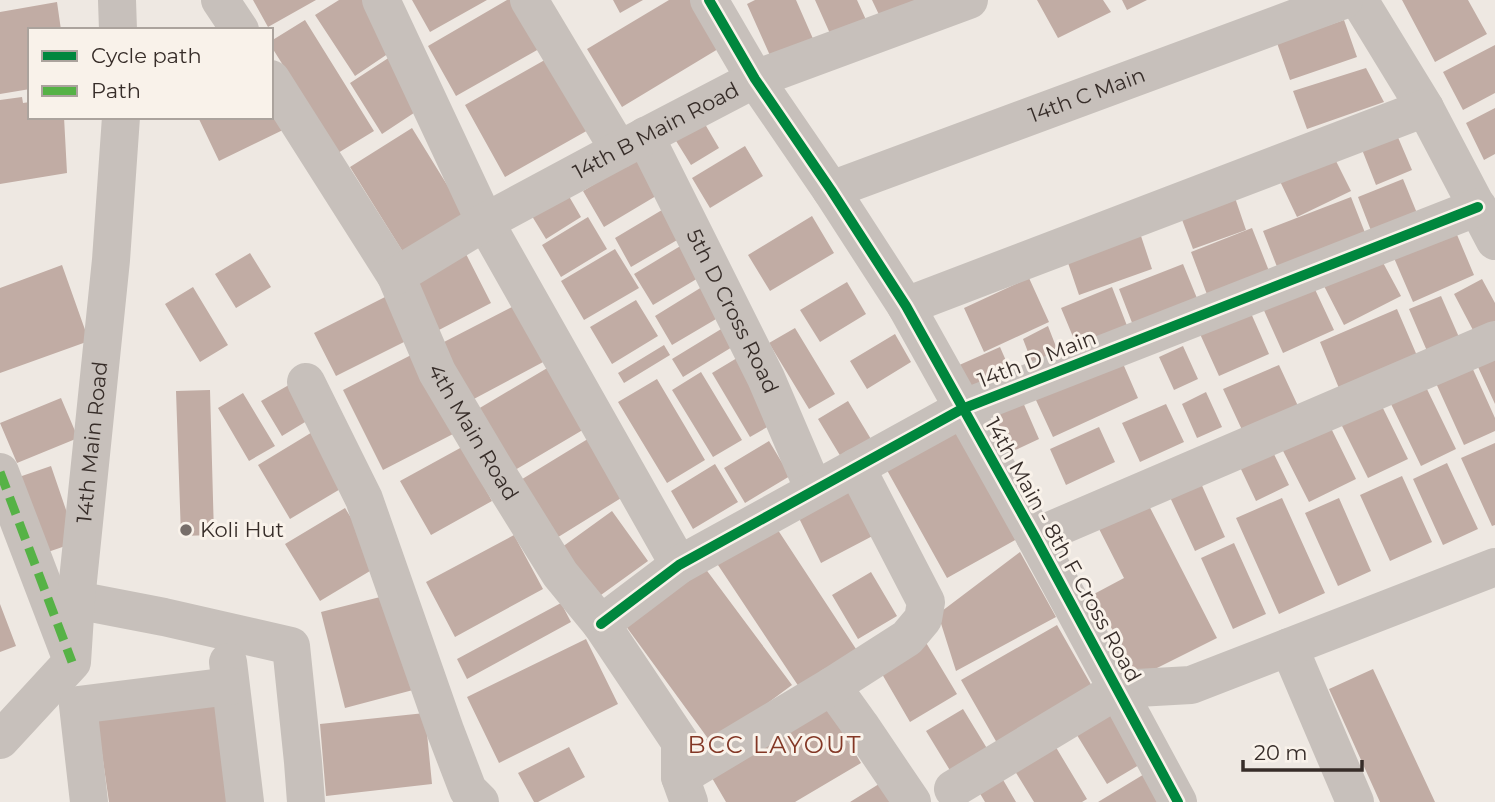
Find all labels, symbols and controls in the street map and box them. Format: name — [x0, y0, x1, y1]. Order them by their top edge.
legend — [28, 28, 273, 119]
text: Cycle path — [91, 43, 202, 68]
street label: 14th C Main — [1025, 62, 1149, 128]
street label: 14th B Main Road — [569, 77, 743, 184]
text: Path — [91, 78, 141, 103]
street label: 5th D Cross Road — [682, 225, 784, 397]
street label: 14th D Main — [974, 324, 1100, 393]
street label: 14th Main Road — [71, 360, 113, 524]
street label: 4th Main Road — [423, 360, 524, 505]
street label: 14th Main - 8th F Cross Road — [980, 413, 1147, 686]
place label: Koli Hut — [200, 517, 284, 542]
marker: Koli Hut — [178, 522, 194, 538]
scale bar — [1243, 728, 1362, 772]
district label: BCC LAYOUT — [688, 730, 862, 759]
text: 20 m — [1254, 740, 1308, 765]

